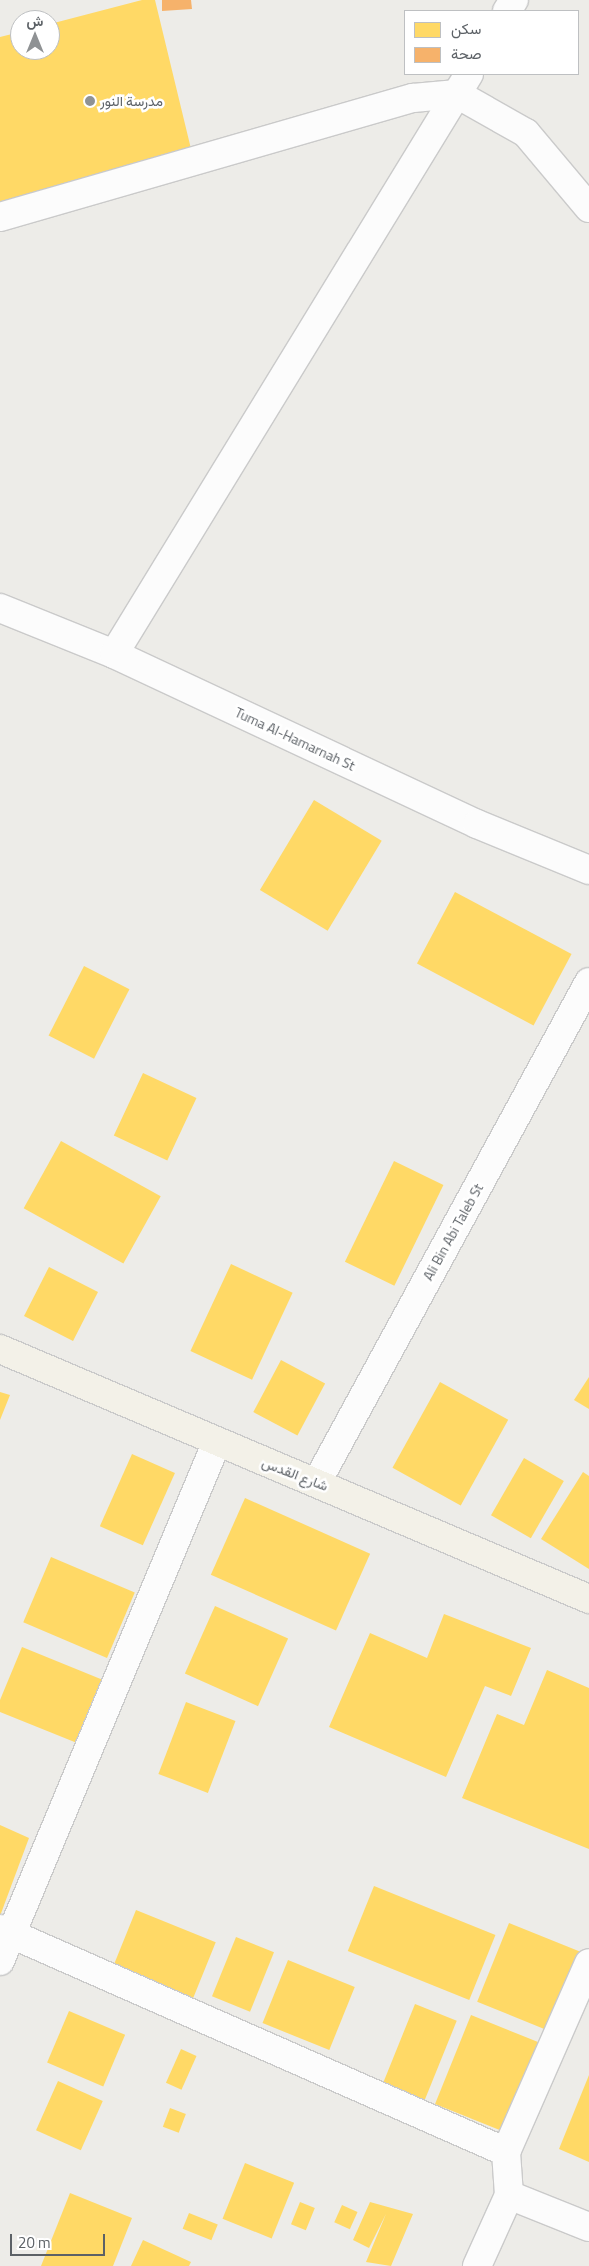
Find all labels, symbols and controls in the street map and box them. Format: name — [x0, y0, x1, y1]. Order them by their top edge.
north arrow — [10, 10, 60, 60]
text: ش — [27, 10, 43, 31]
legend — [404, 10, 579, 75]
text: سكن — [451, 17, 481, 40]
text: صحة — [451, 42, 482, 65]
place label: مدرسة النور — [100, 93, 163, 109]
marker: مدرسة النور — [84, 95, 96, 107]
street label: Tuma Al-Hamarnah St — [232, 704, 358, 774]
street label: Ali Bin Abi Taleb St — [419, 1181, 487, 1283]
street label: شارع القدس — [260, 1454, 330, 1494]
scale bar — [12, 2224, 108, 2256]
text: 20 m — [18, 2231, 51, 2254]

